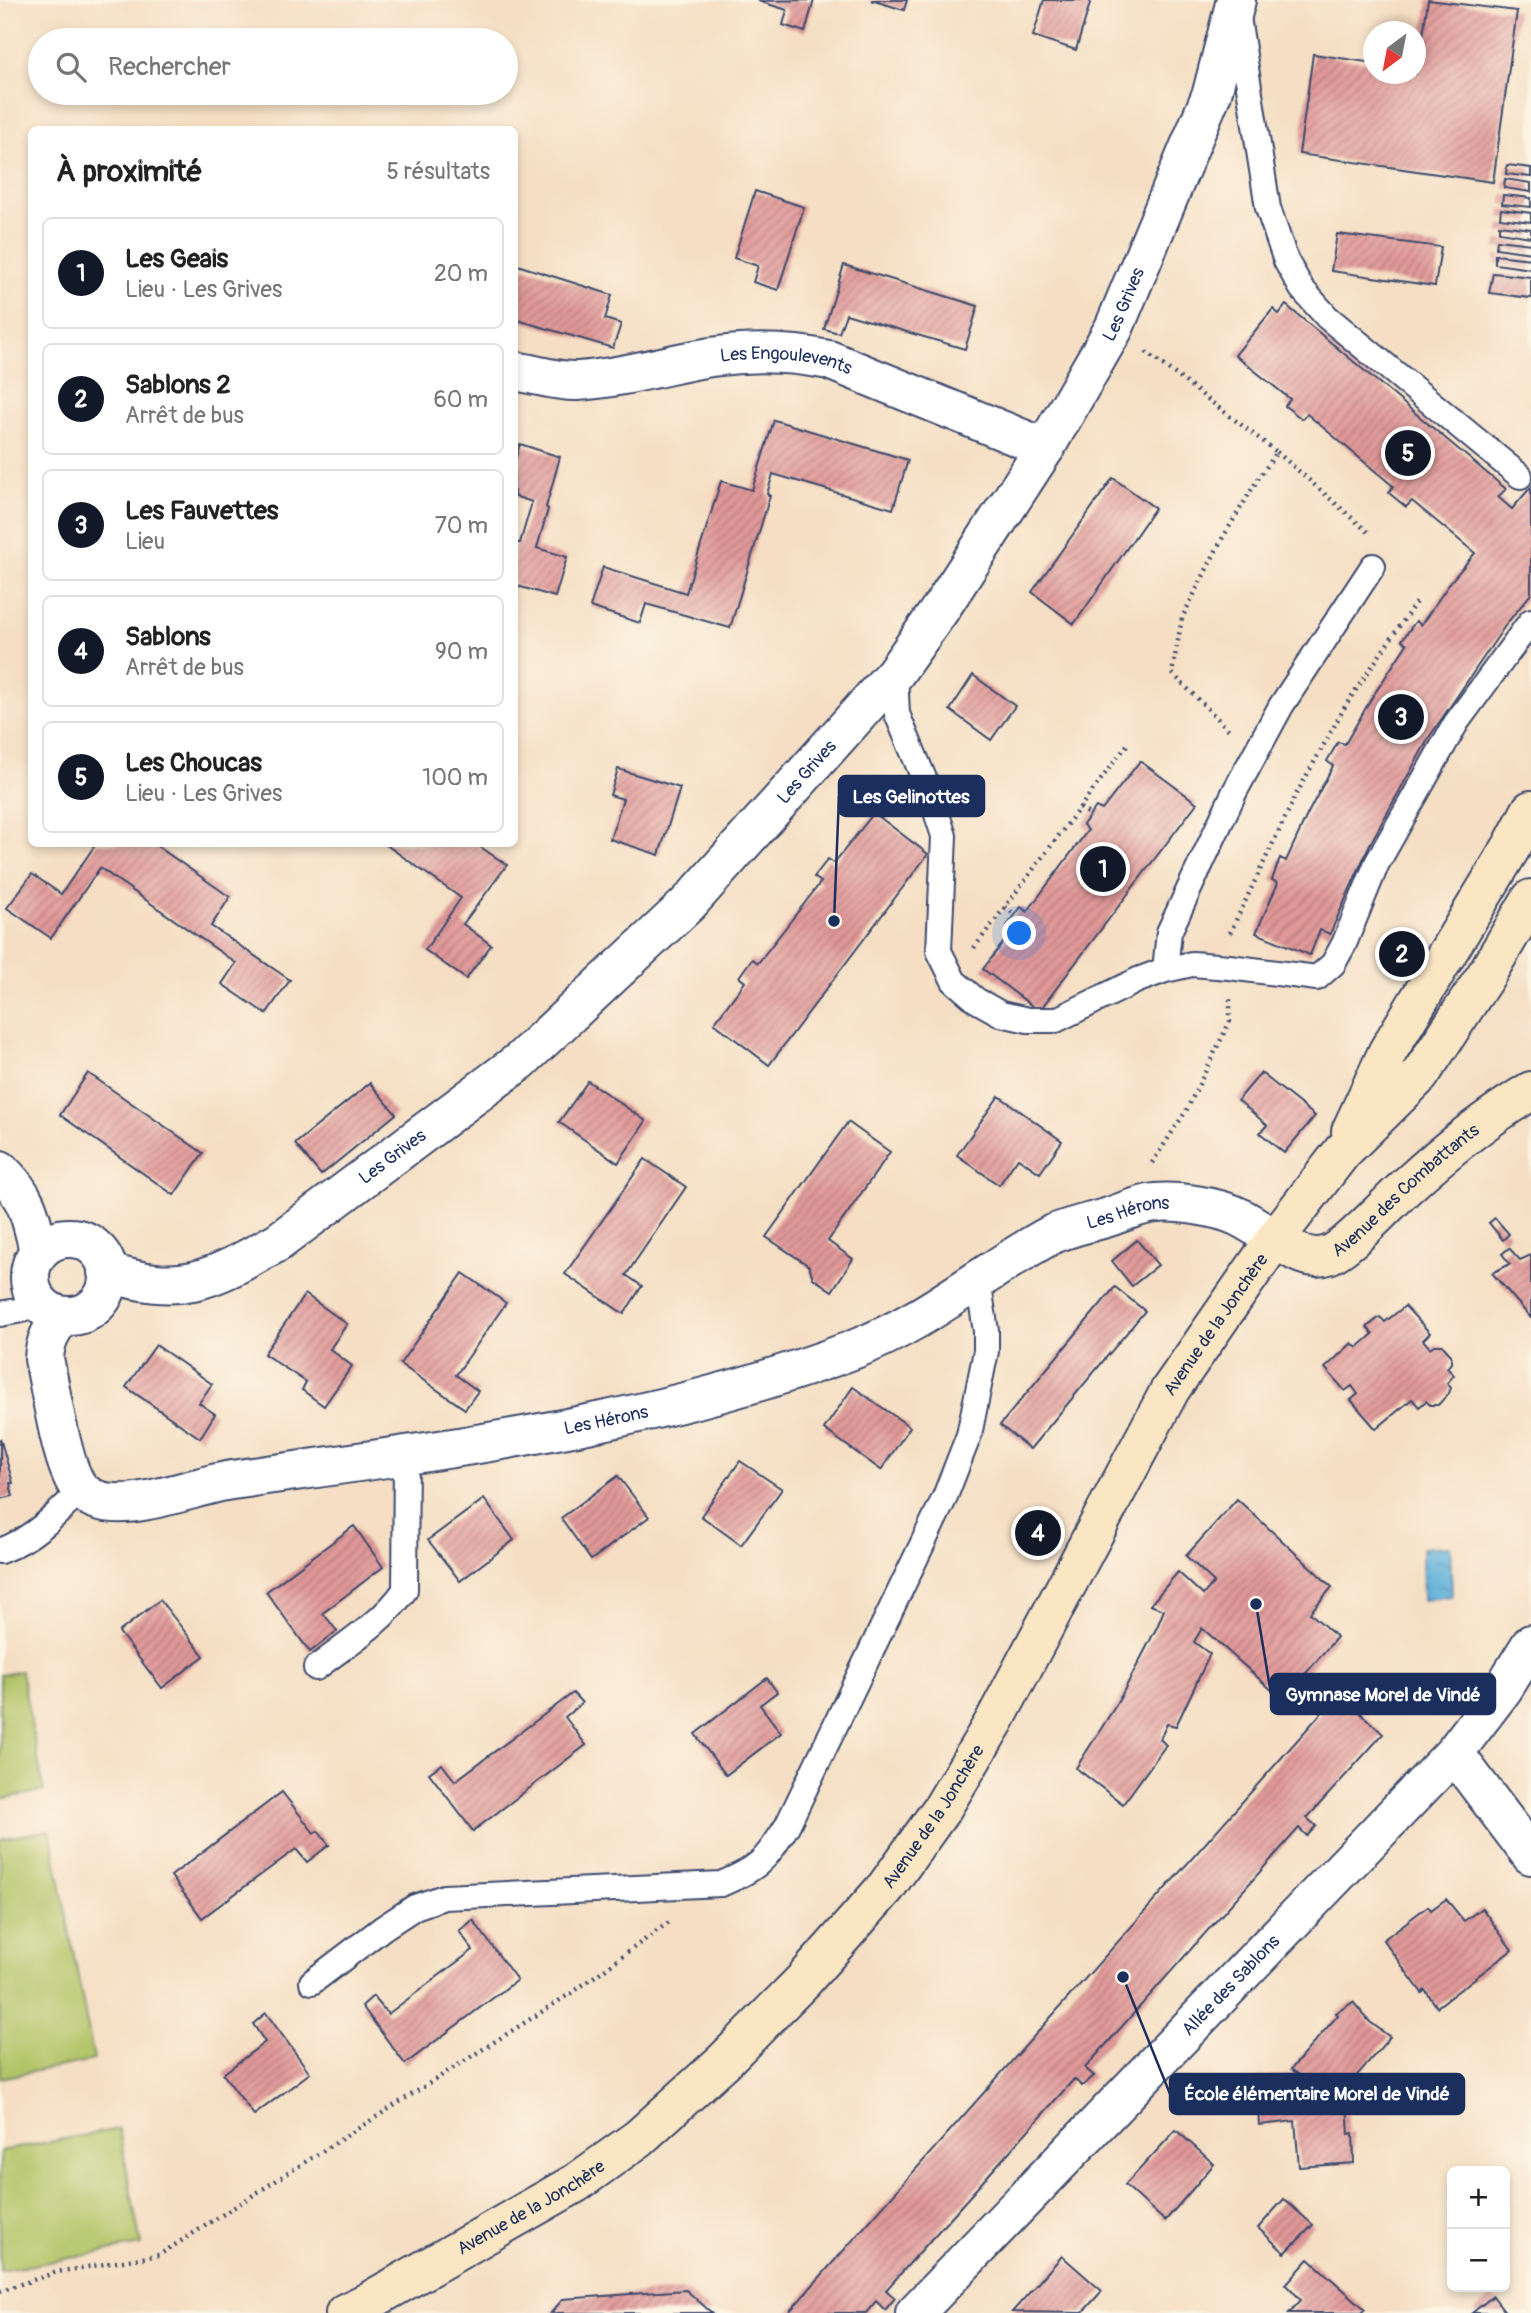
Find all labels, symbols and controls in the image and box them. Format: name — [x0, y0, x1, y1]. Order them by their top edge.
north arrow — [1363, 21, 1426, 84]
search box — [28, 28, 518, 105]
icon: search — [52, 48, 90, 86]
text: Rechercher — [108, 51, 231, 83]
text: À proximité — [56, 153, 202, 190]
text: 5 résultats — [386, 157, 490, 186]
text: Les Geais — [125, 243, 228, 275]
text: 1 — [77, 259, 86, 288]
text: 20 m — [434, 259, 488, 288]
street label: Les Grives — [1097, 264, 1149, 346]
text: Lieu · Les Grives — [125, 275, 282, 304]
street label: Les Engoulevents — [719, 342, 856, 380]
text: Sablons 2 — [125, 369, 231, 401]
text: 2 — [75, 385, 87, 414]
text: 60 m — [433, 385, 488, 414]
text: Arrêt de bus — [125, 401, 244, 430]
pin: 5 — [1385, 427, 1431, 479]
text: Les Fauvettes — [125, 495, 278, 527]
text: 3 — [75, 511, 87, 540]
text: 70 m — [435, 511, 488, 540]
text: Lieu — [125, 527, 165, 556]
text: Sablons — [125, 621, 211, 653]
text: 4 — [74, 637, 88, 666]
text: 90 m — [435, 637, 488, 666]
text: Arrêt de bus — [125, 653, 244, 682]
pin: 3 — [1378, 691, 1424, 743]
street label: Les Grives — [772, 735, 841, 809]
text: Les Choucas — [125, 747, 262, 779]
text: 5 — [75, 763, 87, 792]
text: 100 m — [422, 763, 488, 792]
callout: Les Gelinottes — [839, 776, 984, 816]
text: Lieu · Les Grives — [125, 779, 282, 808]
text: Les Gelinottes — [853, 785, 970, 809]
pin: 1 — [1080, 843, 1126, 895]
your location — [1002, 916, 1036, 950]
pin: 2 — [1379, 928, 1425, 980]
street label: Avenue des Combattants — [1327, 1119, 1484, 1262]
street label: Les Grives — [354, 1124, 430, 1189]
street label: Les Hérons — [1084, 1191, 1169, 1234]
street label: Avenue de la Jonchère — [1158, 1249, 1273, 1400]
street label: Les Hérons — [562, 1400, 650, 1440]
pin: 4 — [1015, 1507, 1061, 1559]
callout: Gymnase Morel de Vindé — [1271, 1674, 1495, 1714]
text: Gymnase Morel de Vindé — [1285, 1683, 1481, 1707]
street label: Avenue de la Jonchère — [877, 1740, 989, 1893]
street label: Allée des Sablons — [1177, 1930, 1285, 2041]
callout: École élémentaire Morel de Vindé — [1170, 2074, 1464, 2114]
text: École élémentaire Morel de Vindé — [1184, 2082, 1450, 2106]
street label: Avenue de la Jonchère — [453, 2154, 610, 2260]
map controls — [1447, 2166, 1510, 2292]
button: + — [1447, 2166, 1510, 2229]
button: − — [1447, 2229, 1510, 2292]

